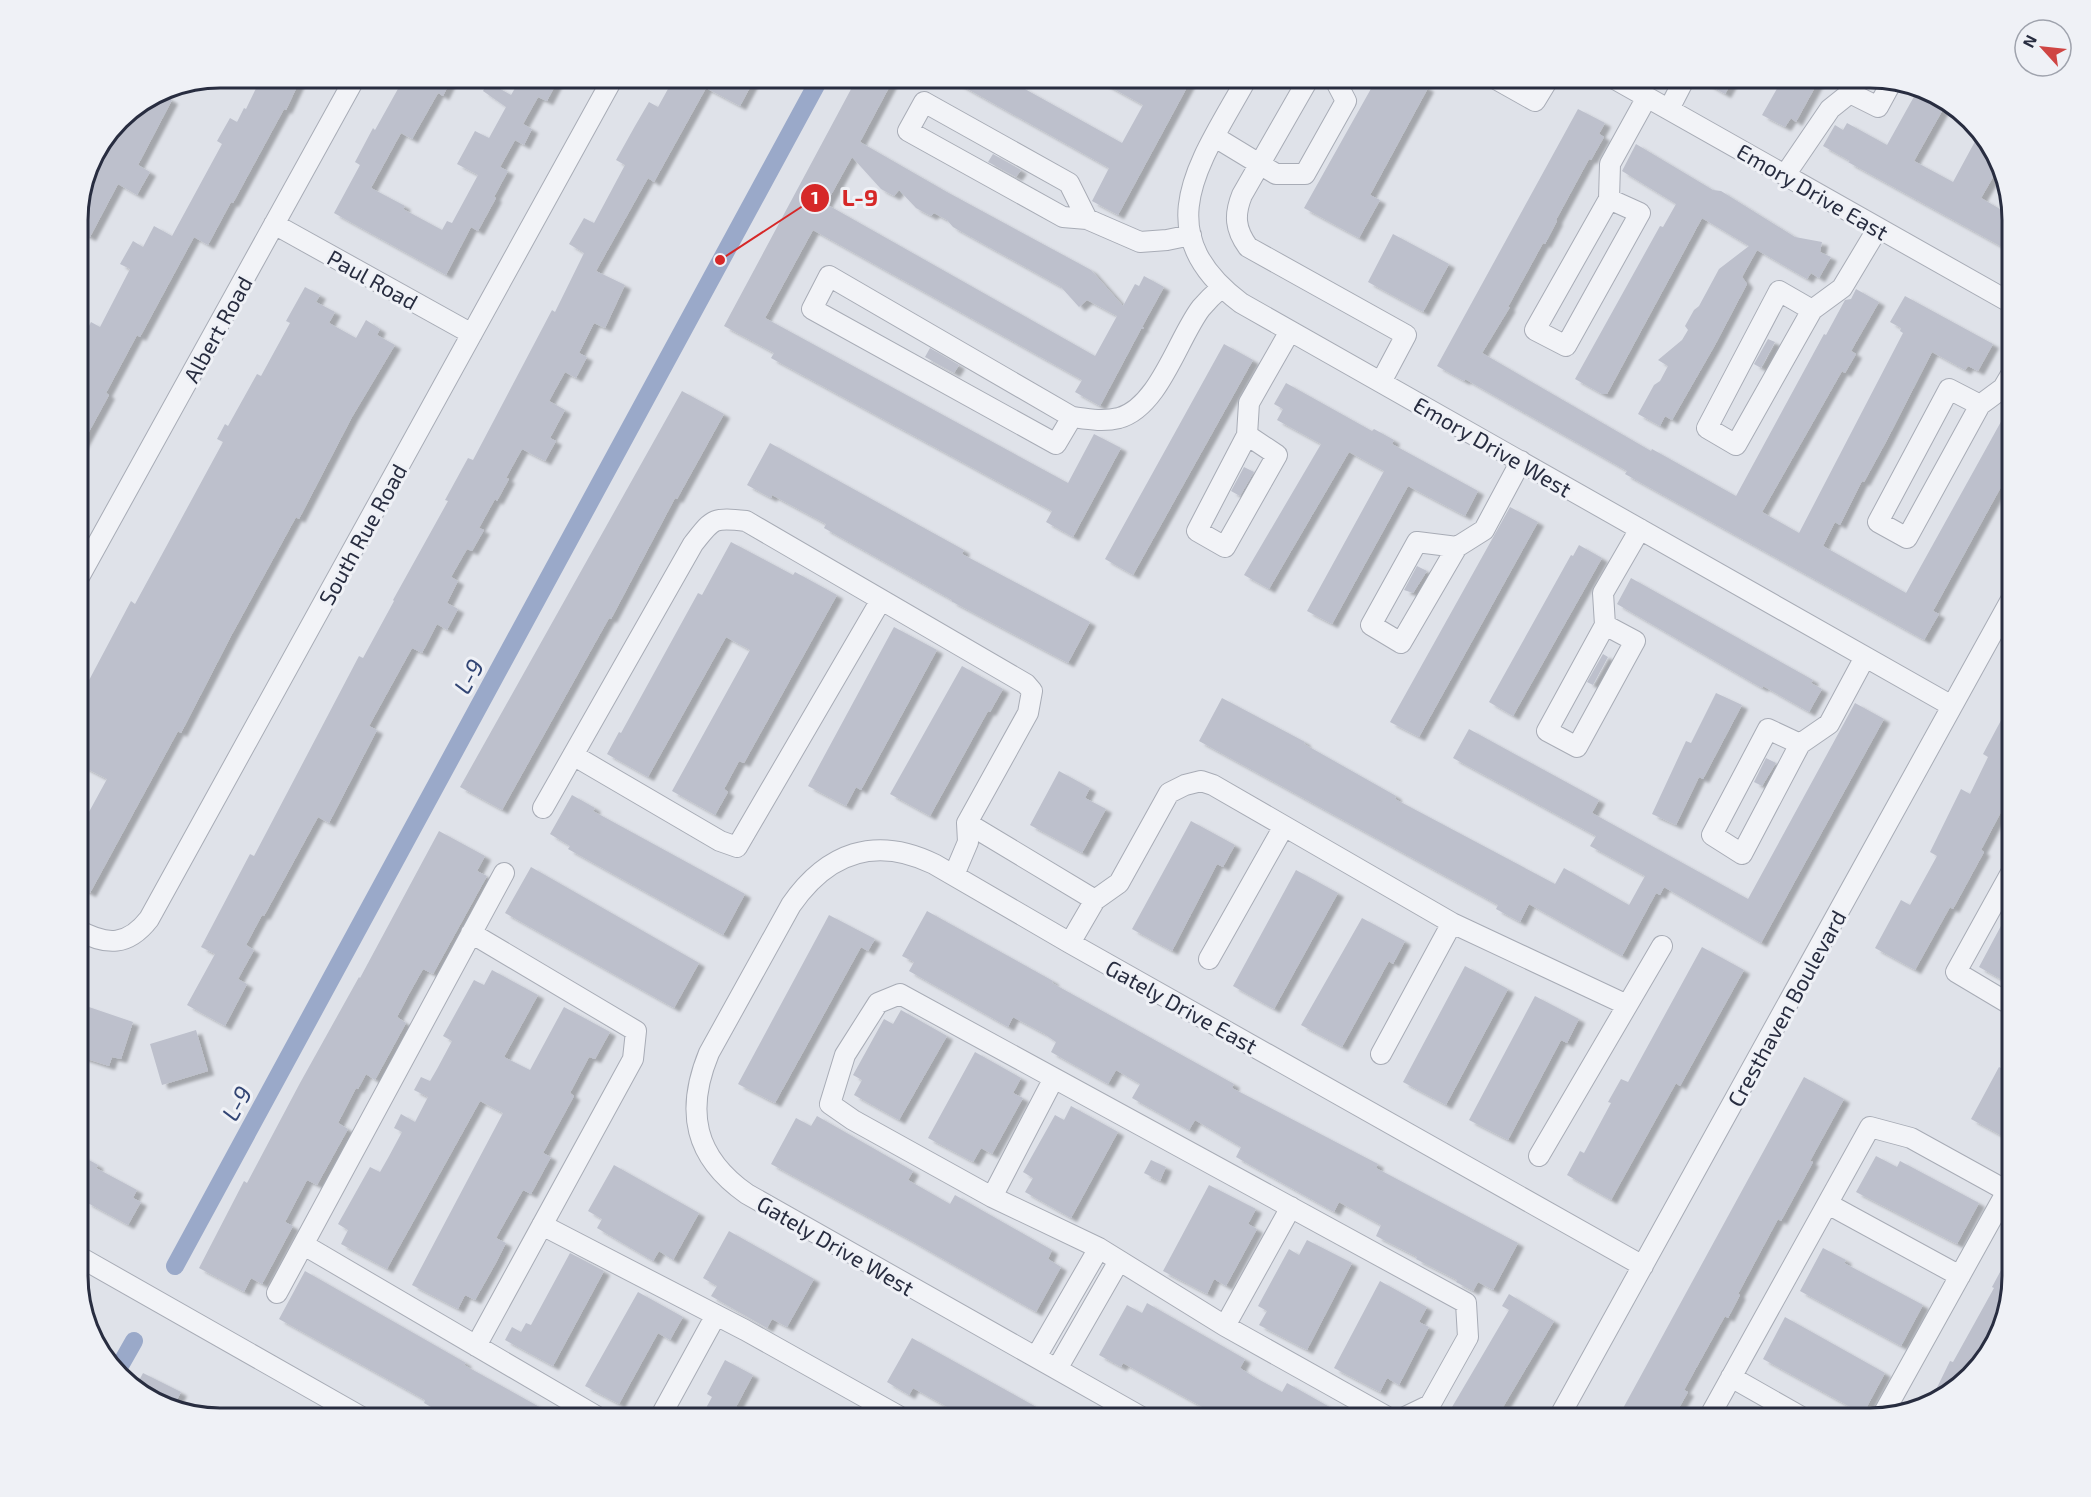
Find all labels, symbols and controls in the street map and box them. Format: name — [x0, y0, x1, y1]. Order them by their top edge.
north arrow — [2013, 18, 2073, 78]
text: N — [2018, 31, 2040, 50]
street label: Emory Drive East — [1733, 137, 1893, 245]
callout: L-9 — [800, 177, 891, 219]
text: L-9 — [842, 182, 878, 211]
text: 1 — [811, 186, 819, 208]
street label: Paul Road — [323, 244, 423, 314]
street label: Albert Road — [177, 271, 257, 387]
street label: Emory Drive West — [1410, 390, 1576, 502]
street label: South Rue Road — [313, 459, 411, 609]
water label: L-9 — [447, 654, 489, 698]
street label: Cresthaven Boulevard — [1721, 905, 1851, 1111]
street label: Gately Drive East — [1102, 954, 1262, 1058]
water label: L-9 — [215, 1081, 257, 1125]
street label: Gately Drive West — [753, 1190, 919, 1300]

